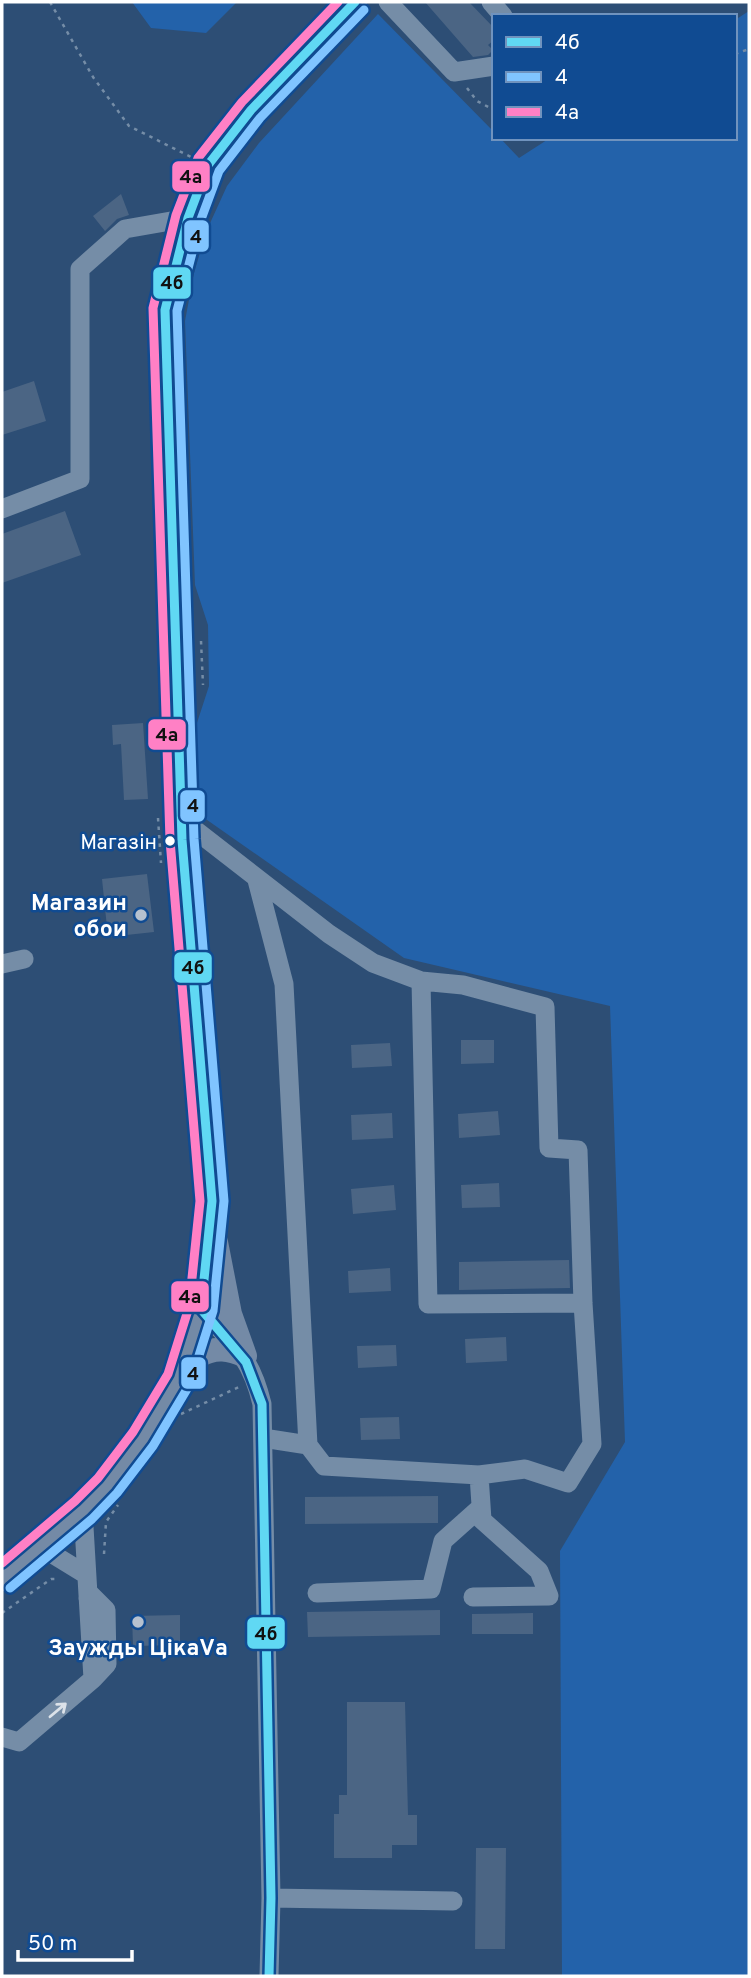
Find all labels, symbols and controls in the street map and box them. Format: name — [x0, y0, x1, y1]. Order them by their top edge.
legend — [492, 14, 737, 140]
text: 4б — [555, 30, 580, 57]
text: 4 — [555, 65, 568, 92]
text: 4а — [555, 100, 579, 127]
line badge: 4а — [171, 160, 211, 193]
text: 4а — [180, 166, 202, 190]
line badge: 4 — [183, 219, 210, 253]
text: 4 — [190, 226, 202, 250]
line badge: 4б — [152, 266, 192, 300]
text: 4б — [161, 272, 183, 296]
line badge: 4а — [147, 718, 187, 751]
text: 4а — [156, 724, 178, 748]
line badge: 4 — [179, 789, 206, 823]
text: 4 — [187, 795, 199, 819]
place label: Магазін — [80, 830, 157, 857]
marker: Магазін — [163, 834, 177, 848]
place label: Магазин обои — [31, 890, 127, 945]
marker: Магазин обои — [133, 907, 149, 923]
line badge: 4б — [173, 951, 213, 984]
text: 4б — [182, 957, 204, 981]
line badge: 4а — [170, 1280, 210, 1313]
text: 4а — [179, 1286, 201, 1310]
line badge: 4 — [180, 1356, 207, 1390]
text: 4 — [187, 1363, 199, 1387]
marker: Заужды ЦікаVа — [130, 1614, 146, 1630]
line badge: 4б — [246, 1616, 286, 1650]
text: 4б — [255, 1623, 277, 1647]
place label: Заужды ЦікаVа — [48, 1635, 228, 1664]
one-way arrow — [48, 1703, 66, 1718]
scale bar — [18, 1918, 131, 1962]
text: 50 m — [28, 1931, 77, 1958]

